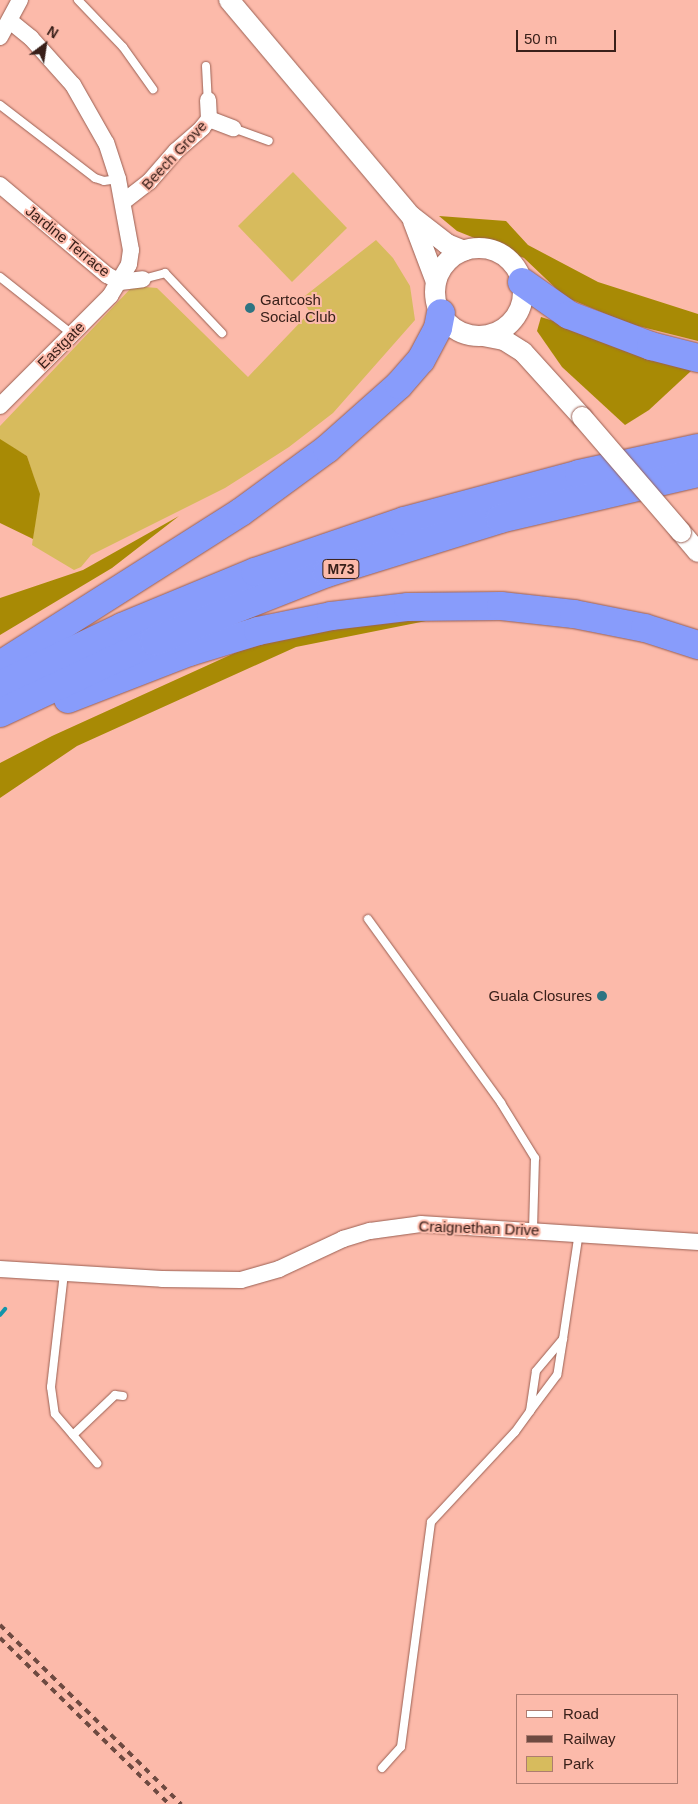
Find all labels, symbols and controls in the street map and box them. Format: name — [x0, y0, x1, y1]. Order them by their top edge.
north arrow — [20, 20, 70, 70]
scale bar — [518, 20, 618, 52]
text: N — [44, 23, 61, 42]
text: 50 m — [524, 30, 557, 47]
street label: Beech Grove — [138, 117, 210, 193]
street label: Jardine Terrace — [22, 201, 114, 281]
place label: Gartcosh Social Club — [260, 290, 336, 325]
marker: Gartcosh Social Club — [244, 302, 256, 314]
street label: Eastgate — [34, 318, 88, 372]
road number: M73 — [322, 558, 360, 580]
place label: Guala Closures — [489, 987, 592, 1005]
marker: Guala Closures — [596, 990, 608, 1002]
street label: Craignethan Drive — [418, 1217, 540, 1239]
legend — [516, 1694, 678, 1784]
text: Road — [563, 1705, 599, 1722]
text: Railway — [563, 1730, 616, 1747]
text: Park — [563, 1755, 594, 1772]

